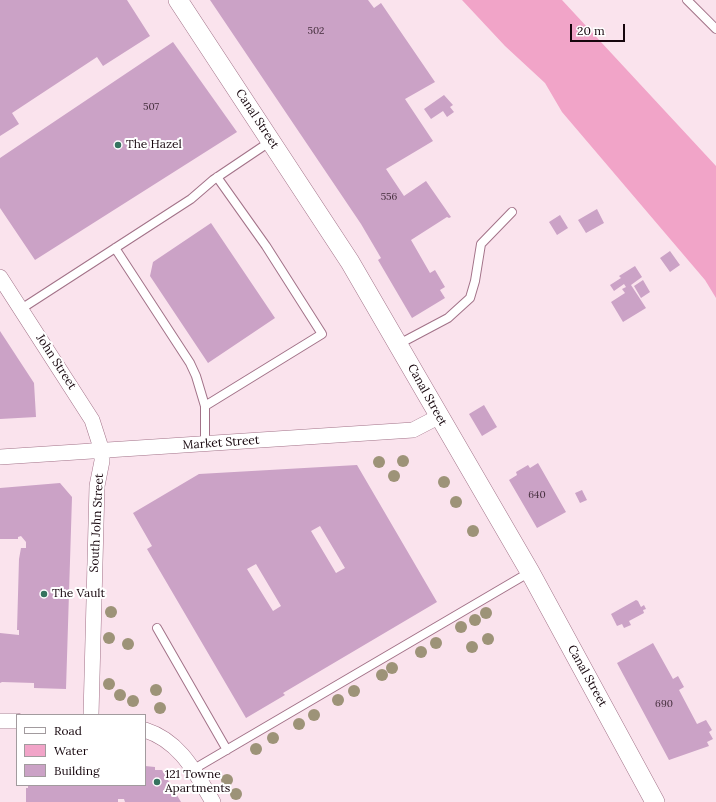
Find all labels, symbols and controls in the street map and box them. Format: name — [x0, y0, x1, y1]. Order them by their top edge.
scale bar — [572, 16, 627, 42]
text: 20 m — [577, 23, 605, 38]
house number: 502 — [308, 25, 324, 37]
street label: Canal Street — [232, 86, 282, 152]
house number: 507 — [143, 101, 159, 113]
place label: The Hazel — [126, 138, 182, 152]
marker: The Hazel — [113, 140, 123, 150]
house number: 556 — [381, 191, 397, 203]
street label: John Street — [33, 332, 79, 392]
street label: Canal Street — [404, 362, 450, 428]
street label: Market Street — [182, 433, 260, 453]
street label: South John Street — [87, 473, 107, 573]
house number: 640 — [528, 489, 546, 501]
place label: The Vault — [52, 587, 105, 601]
marker: The Vault — [39, 589, 49, 599]
street label: Canal Street — [564, 643, 610, 709]
house number: 690 — [655, 698, 673, 710]
legend — [16, 714, 146, 786]
text: Road — [54, 723, 82, 738]
text: Water — [54, 743, 88, 758]
text: Building — [54, 763, 100, 778]
place label: 121 Towne Apartments — [165, 768, 230, 796]
marker: 121 Towne Apartments — [152, 777, 162, 787]

